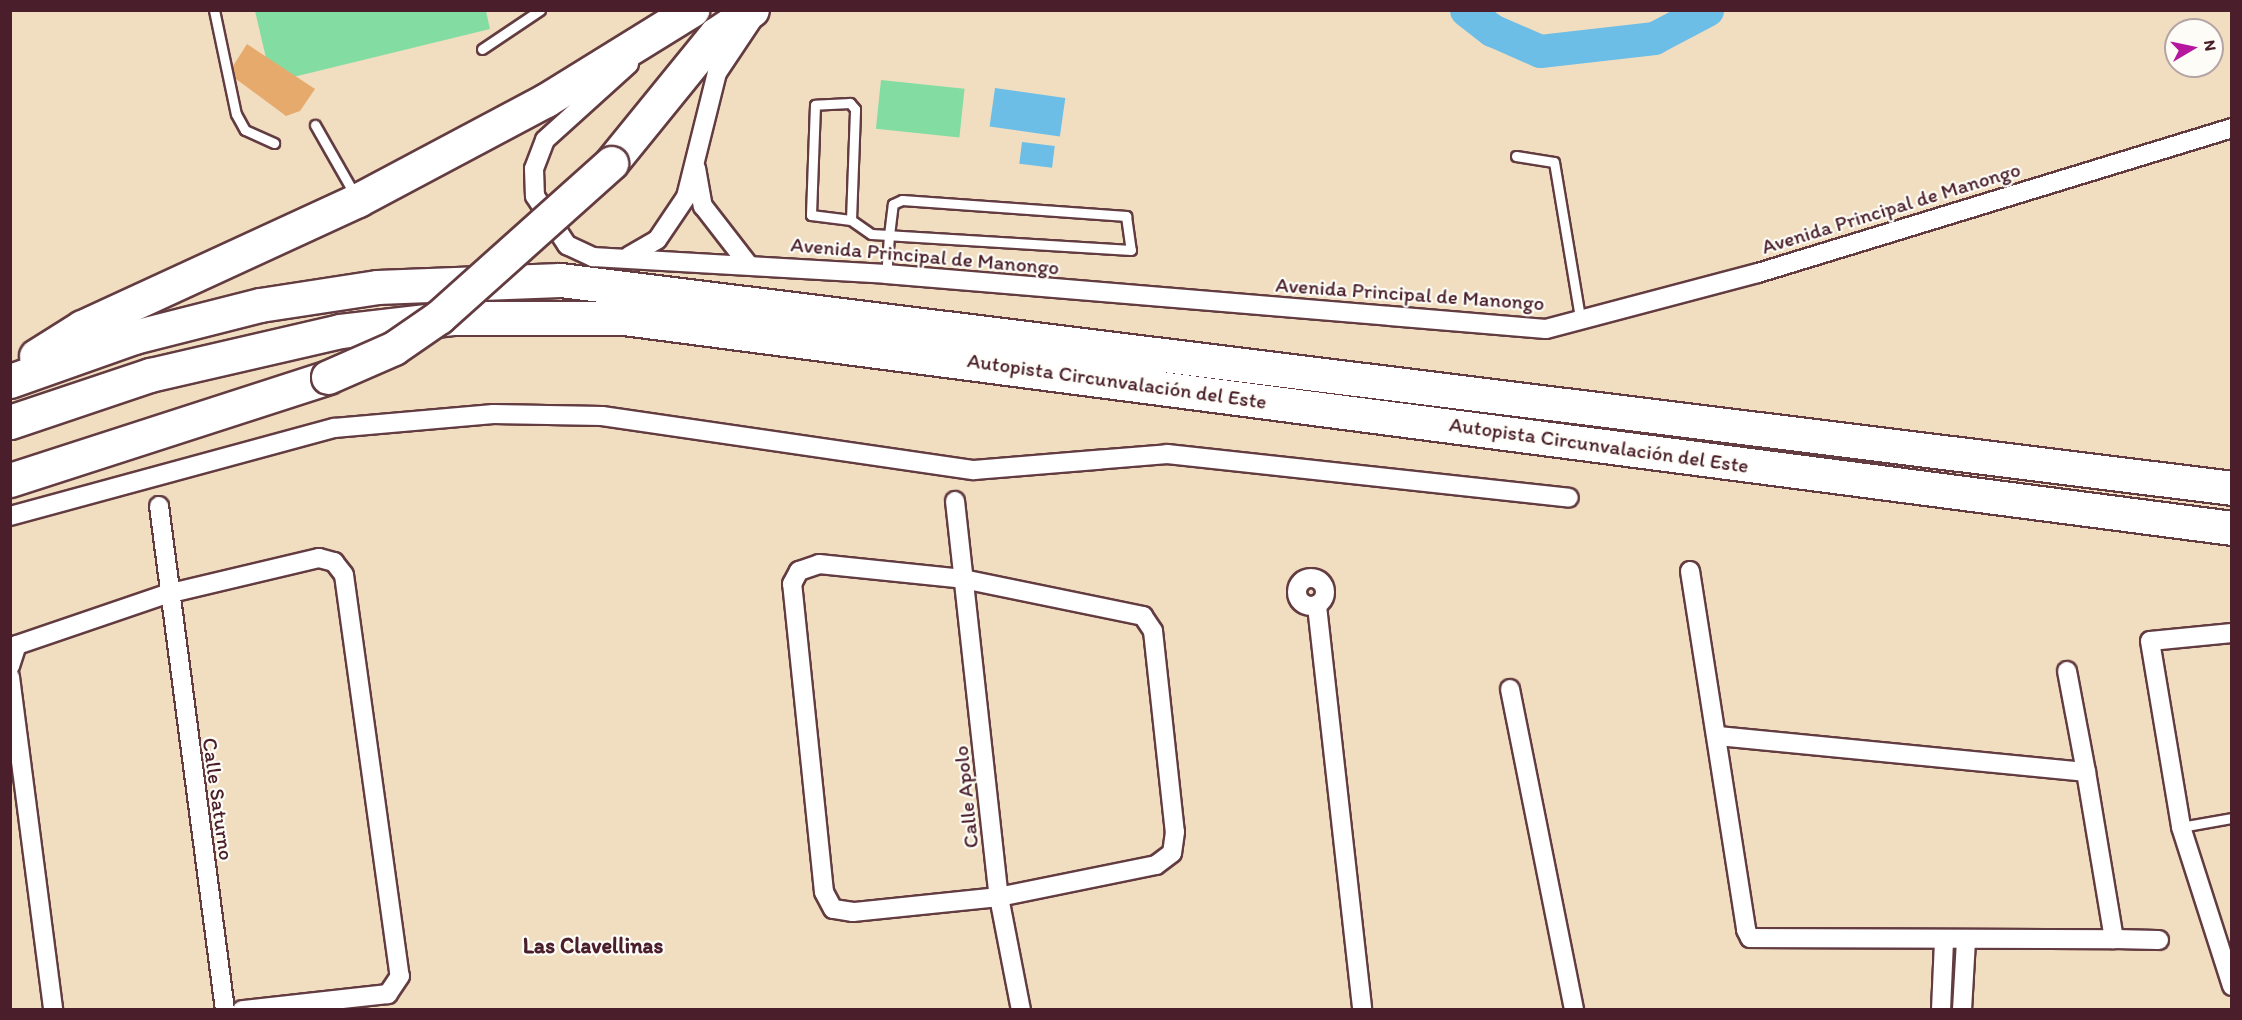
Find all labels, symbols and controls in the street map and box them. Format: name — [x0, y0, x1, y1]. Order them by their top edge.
north arrow — [2164, 18, 2224, 78]
text: N — [2200, 39, 2221, 52]
street label: Avenida Principal de Manongo — [1758, 156, 2024, 260]
street label: Avenida Principal de Manongo — [789, 232, 1061, 280]
street label: Avenida Principal de Manongo — [1274, 272, 1546, 316]
street label: Autopista Circunvalación del Este — [965, 347, 1269, 415]
street label: Autopista Circunvalación del Este — [1447, 411, 1751, 479]
street label: Calle Saturno — [197, 736, 239, 862]
street label: Calle Apolo — [948, 744, 984, 850]
district label: Las Clavellinas — [523, 933, 663, 959]

